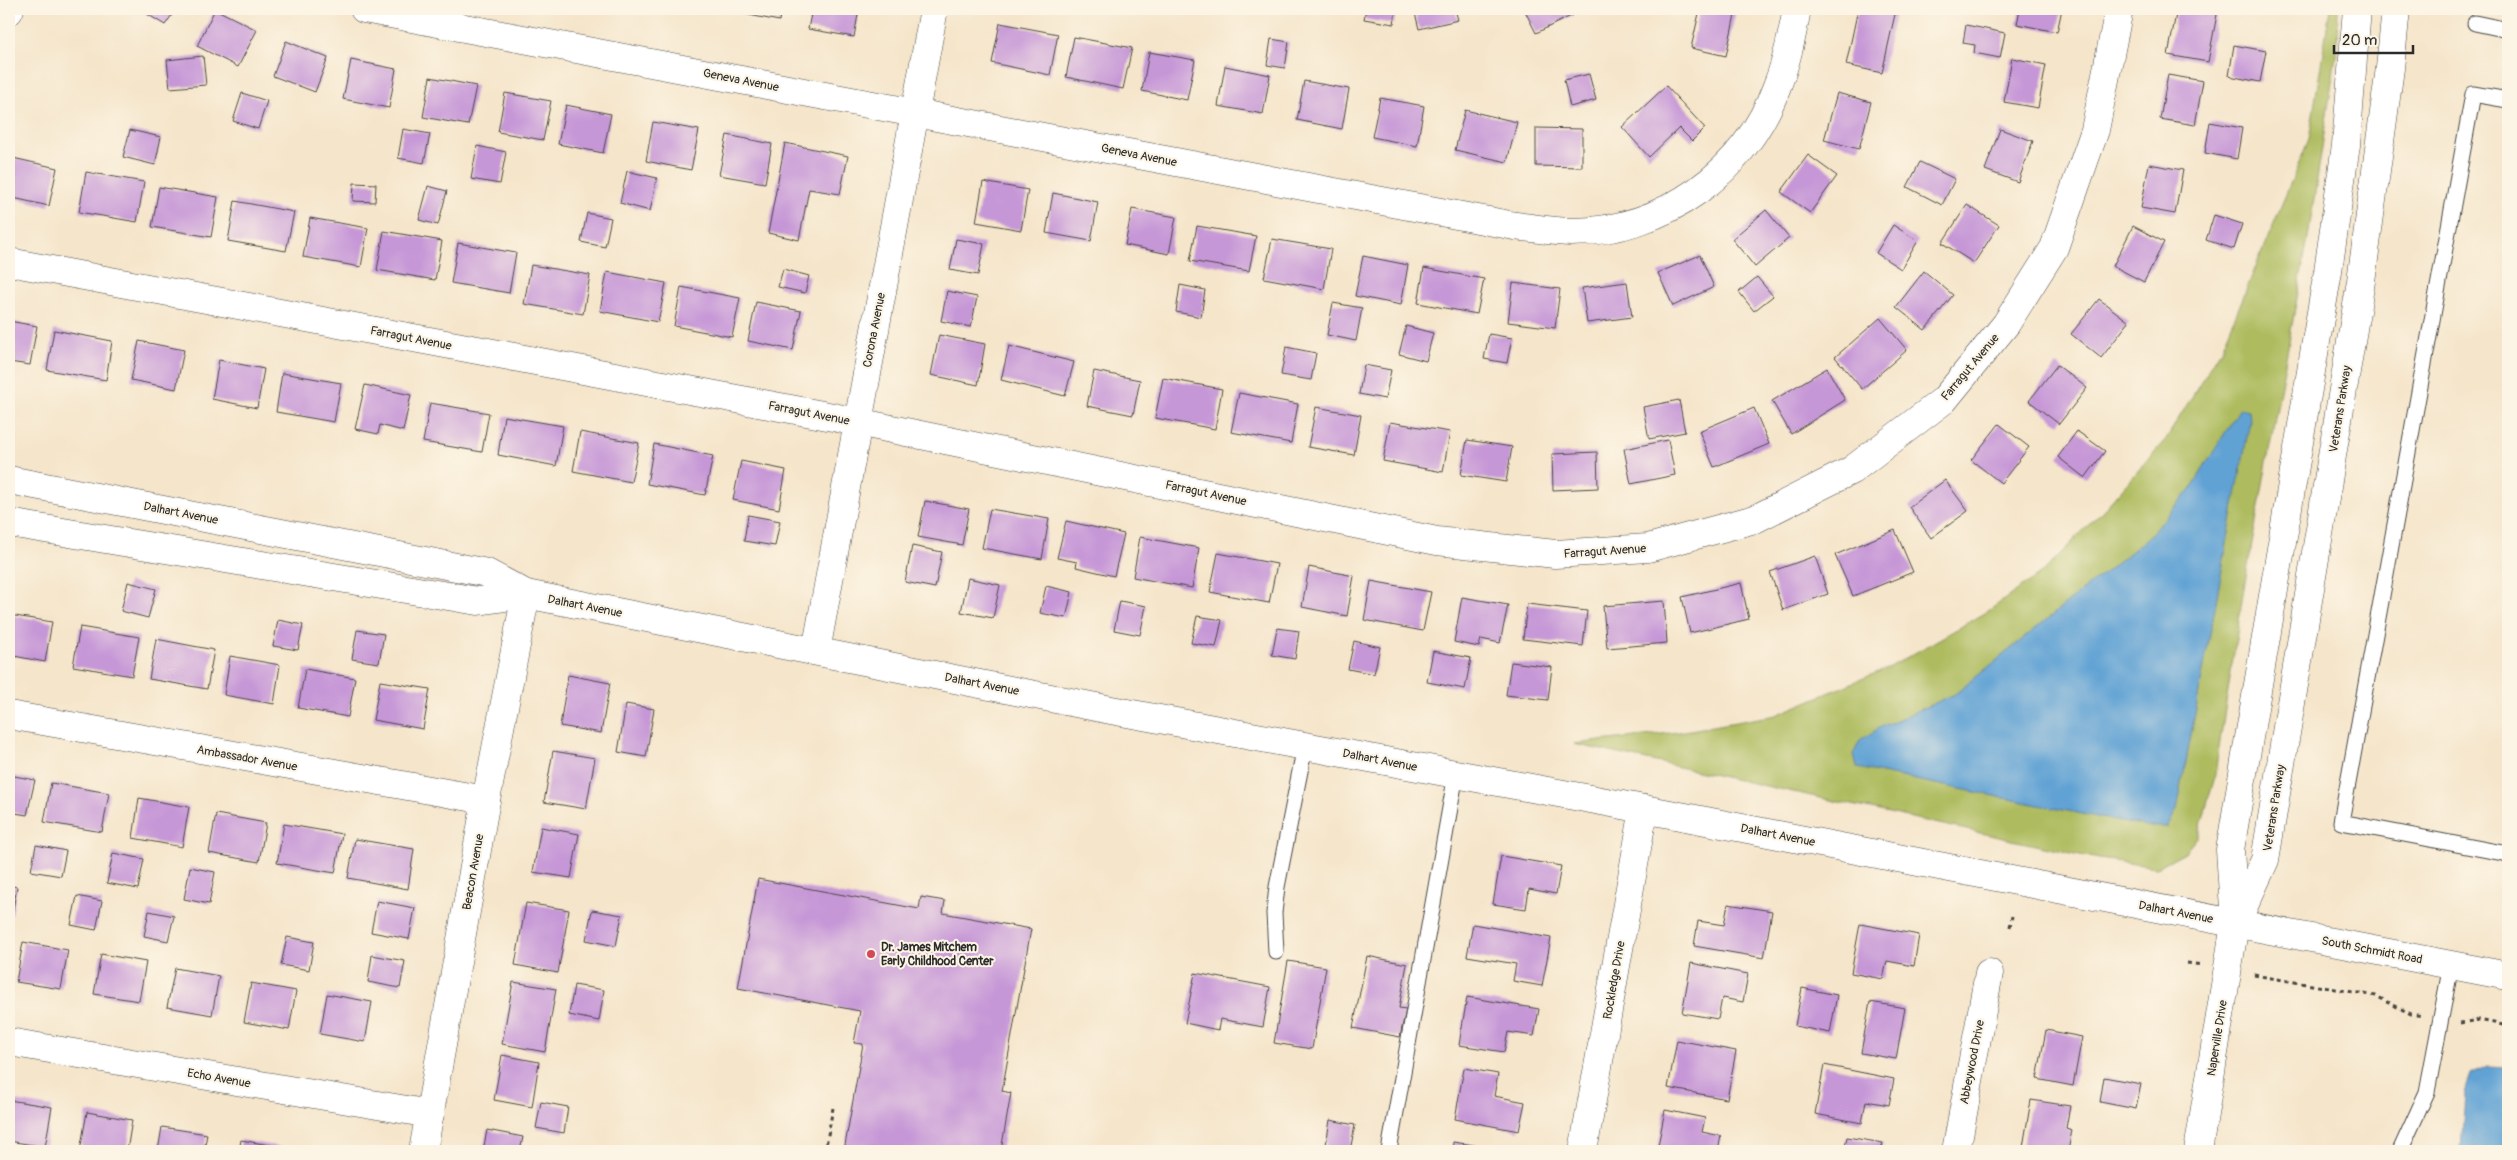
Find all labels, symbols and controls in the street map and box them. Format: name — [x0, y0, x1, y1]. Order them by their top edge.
scale bar — [2334, 22, 2413, 54]
text: 20 m — [2342, 31, 2377, 50]
street label: Geneva Avenue — [702, 66, 780, 95]
street label: Geneva Avenue — [1100, 141, 1178, 170]
street label: Corona Avenue — [860, 291, 889, 369]
street label: Farragut Avenue — [369, 323, 453, 354]
street label: Farragut Avenue — [1938, 331, 2003, 404]
street label: Veterans Parkway — [2326, 365, 2355, 454]
street label: Farragut Avenue — [767, 398, 851, 429]
street label: Farragut Avenue — [1164, 478, 1248, 509]
street label: Dalhart Avenue — [142, 499, 220, 528]
street label: Farragut Avenue — [1563, 541, 1647, 562]
street label: Dalhart Avenue — [546, 592, 624, 621]
street label: Dalhart Avenue — [943, 670, 1021, 699]
street label: Ambassador Avenue — [195, 742, 298, 775]
street label: Dalhart Avenue — [1341, 746, 1419, 775]
street label: Veterans Parkway — [2260, 764, 2289, 853]
street label: Dalhart Avenue — [1739, 821, 1817, 850]
street label: Beacon Avenue — [459, 833, 488, 911]
street label: Dalhart Avenue — [2137, 898, 2215, 927]
street label: South Schmidt Road — [2320, 933, 2424, 968]
place label: Dr. James Mitchem Early Childhood Center — [881, 940, 994, 969]
street label: Rockledge Drive — [1600, 940, 1629, 1020]
marker: Dr. James Mitchem Early Childhood Center — [865, 948, 877, 960]
street label: Naperville Drive — [2204, 999, 2231, 1077]
street label: Abbeywood Drive — [1957, 1019, 1988, 1106]
street label: Echo Avenue — [186, 1066, 252, 1091]

